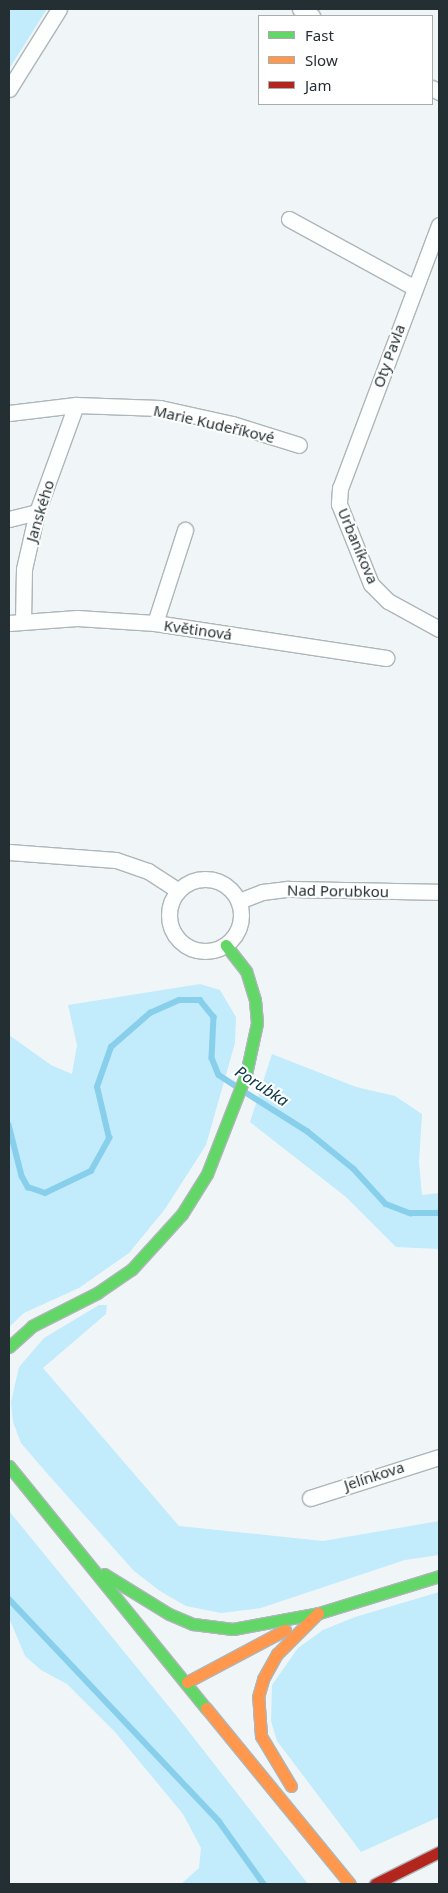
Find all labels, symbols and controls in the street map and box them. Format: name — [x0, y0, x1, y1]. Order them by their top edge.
legend — [258, 15, 433, 105]
text: Fast — [305, 25, 334, 45]
text: Slow — [305, 50, 338, 70]
text: Jam — [305, 75, 332, 95]
street label: Oty Pavla — [369, 322, 409, 390]
street label: Marie Kudeříkové — [152, 401, 276, 447]
street label: Janského — [22, 478, 58, 544]
street label: Urbaníkova — [334, 505, 382, 587]
street label: Květinová — [163, 616, 233, 644]
street label: Nad Porubkou — [287, 881, 389, 901]
water label: Porubka — [232, 1062, 292, 1110]
street label: Jelínkova — [342, 1458, 406, 1494]

